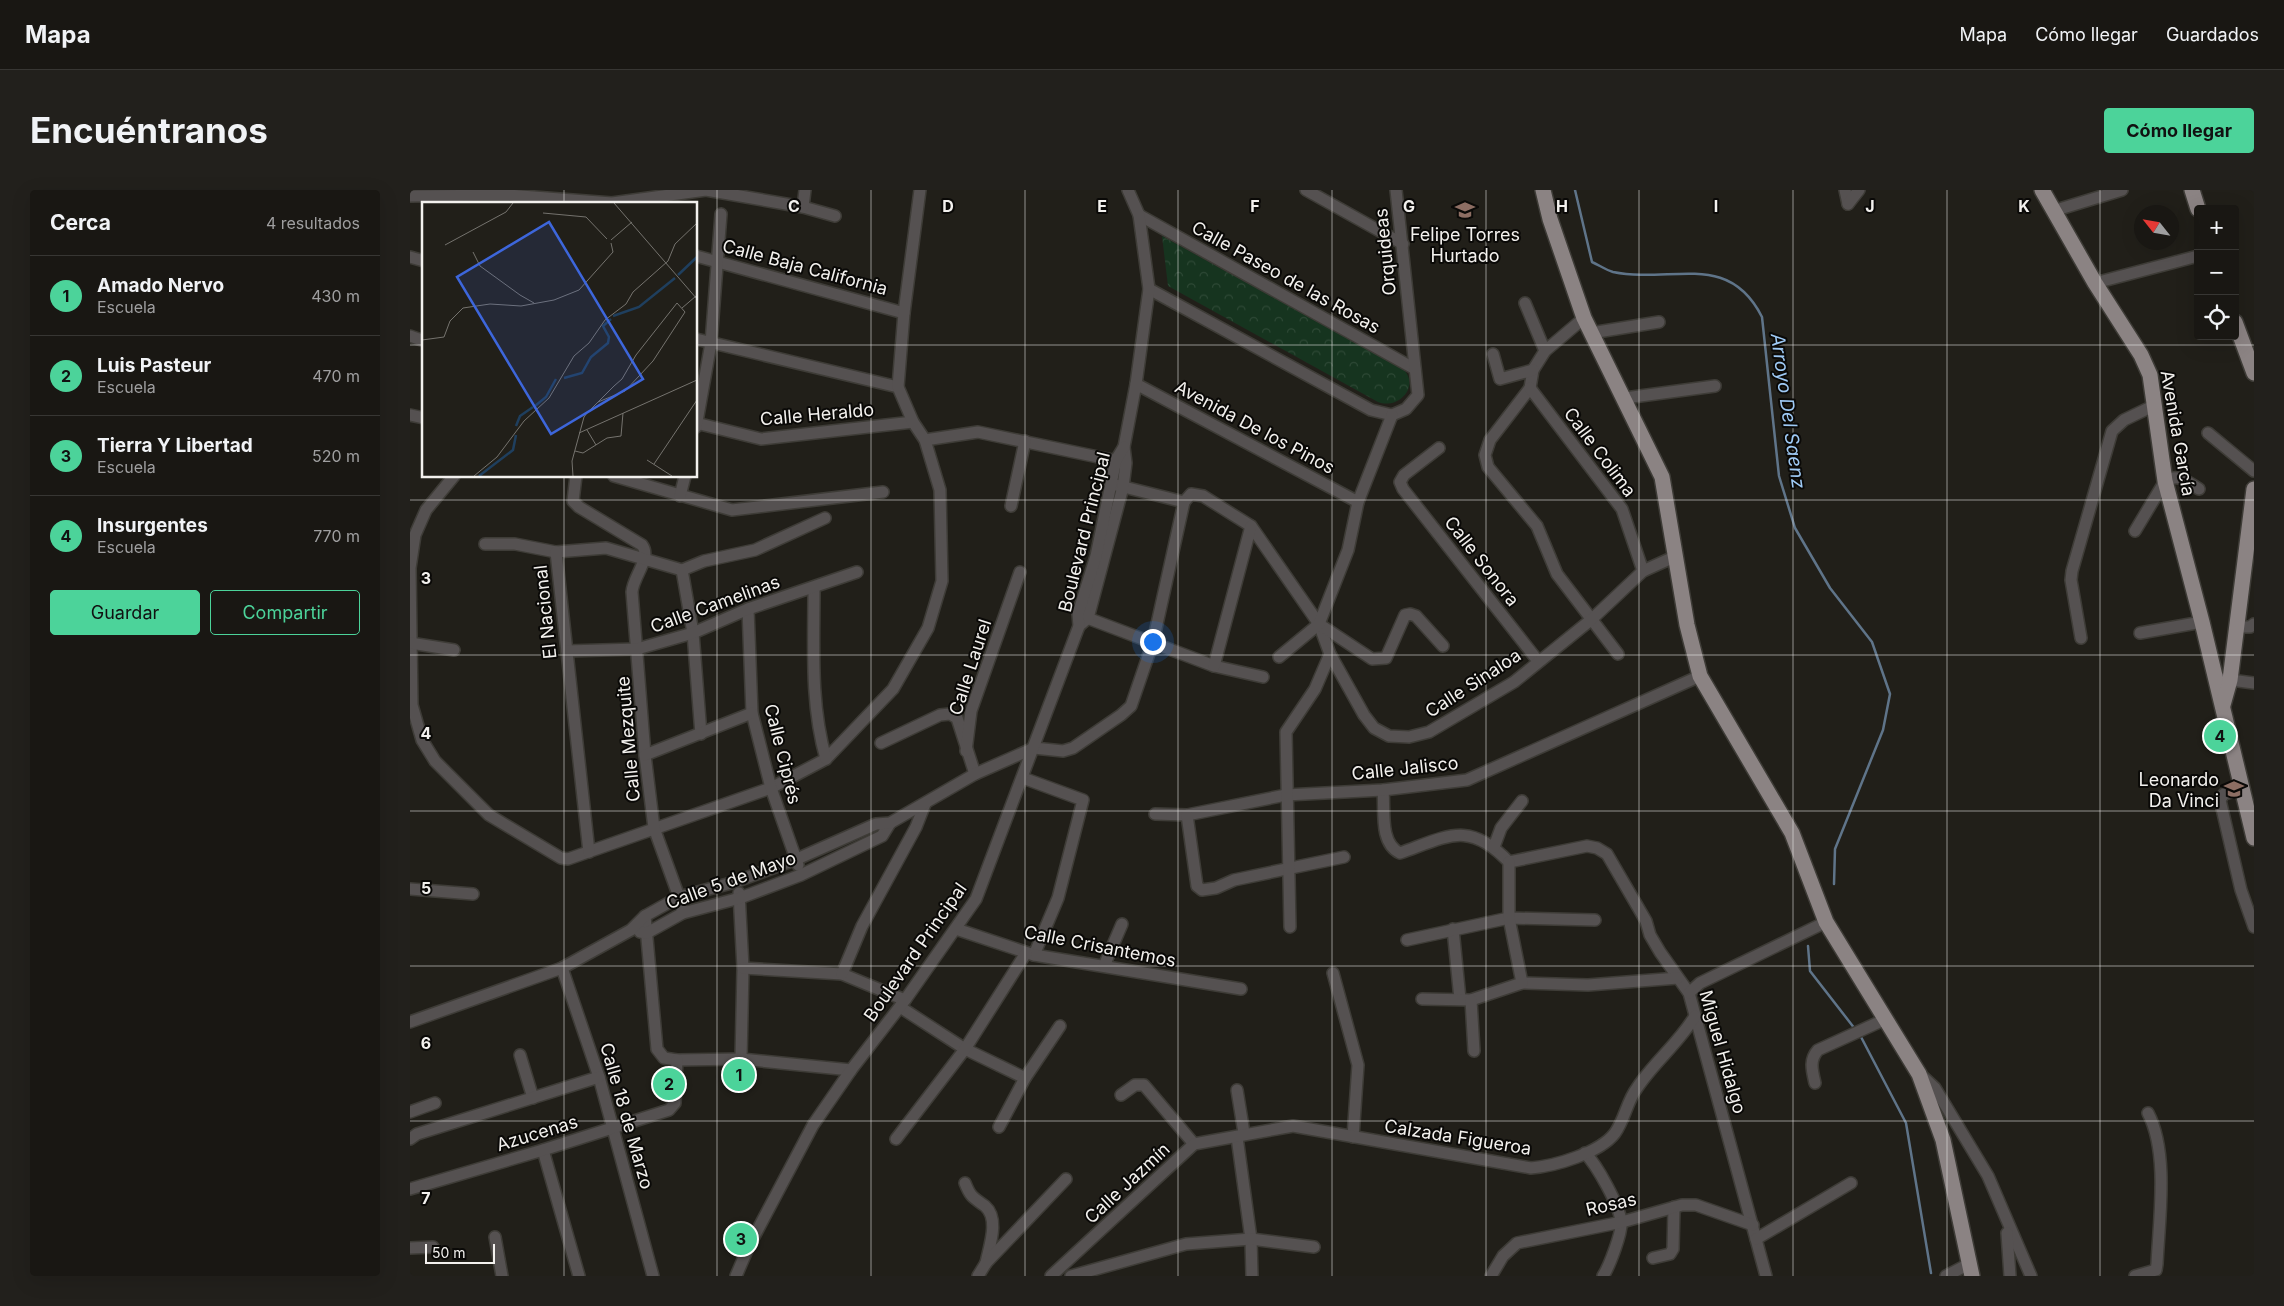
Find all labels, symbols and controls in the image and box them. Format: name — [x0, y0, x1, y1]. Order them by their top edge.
text: Mapa — [25, 20, 91, 49]
text: Mapa — [1960, 24, 2007, 45]
text: Cómo llegar — [2035, 24, 2138, 45]
text: Guardados — [2166, 24, 2259, 45]
button: Cómo llegar — [2104, 108, 2254, 153]
text: Encuéntranos — [30, 109, 268, 151]
text: C — [788, 196, 800, 216]
text: D — [942, 196, 954, 216]
text: E — [1097, 196, 1107, 216]
text: F — [1250, 196, 1260, 216]
text: G — [1403, 196, 1415, 216]
text: H — [1556, 196, 1568, 216]
text: I — [1714, 196, 1718, 216]
text: J — [1865, 196, 1875, 216]
text: K — [2018, 196, 2030, 216]
school or university icon: Felipe Torres Hurtado — [1454, 199, 1476, 221]
inset map — [422, 202, 698, 478]
north arrow — [2134, 205, 2179, 250]
map controls — [2194, 205, 2239, 340]
button: + — [2194, 205, 2239, 250]
street label: Orquideas — [1370, 207, 1400, 297]
text: Cerca — [50, 210, 111, 235]
text: 4 resultados — [266, 213, 360, 233]
street label: Calle Paseo de las Rosas — [1188, 216, 1384, 338]
place label: Felipe Torres Hurtado — [1410, 224, 1520, 266]
street label: Calle Baja California — [720, 235, 890, 299]
button: − — [2194, 250, 2239, 295]
text: Amado Nervo — [97, 274, 224, 297]
text: 1 — [63, 286, 69, 306]
text: 430 m — [311, 286, 360, 306]
button: locate — [2194, 295, 2239, 340]
text: Escuela — [97, 297, 156, 317]
water label: Arroyo Del Saenz — [1766, 331, 1810, 490]
text: Luis Pasteur — [97, 354, 211, 377]
text: 2 — [61, 366, 71, 386]
text: 470 m — [312, 366, 360, 386]
street label: Avenida García — [2157, 368, 2199, 498]
street label: Avenida De los Pinos — [1172, 376, 1338, 478]
text: Escuela — [97, 377, 156, 397]
street label: Calle Heraldo — [759, 399, 875, 429]
street label: Calle Colima — [1560, 403, 1640, 501]
text: Tierra Y Libertad — [97, 434, 253, 457]
text: 3 — [61, 446, 71, 466]
text: 520 m — [312, 446, 360, 466]
street label: Boulevard Principal — [1054, 450, 1114, 614]
text: Escuela — [97, 457, 156, 477]
street label: Calle Sonora — [1440, 512, 1524, 610]
text: Insurgentes — [97, 514, 208, 537]
text: 4 — [61, 526, 71, 546]
text: 770 m — [313, 526, 360, 546]
text: Escuela — [97, 537, 156, 557]
street label: El Nacional — [530, 564, 560, 660]
text: 3 — [421, 568, 431, 588]
street label: Calle Camelinas — [648, 571, 782, 637]
button: Guardar — [50, 590, 200, 635]
button: Compartir — [210, 590, 360, 635]
street label: Calle Laurel — [945, 616, 995, 718]
your location — [1140, 629, 1166, 655]
street label: Calle Sinaloa — [1421, 644, 1525, 722]
street label: Calle Mezquite — [612, 675, 644, 803]
street label: Calle Ciprés — [760, 702, 806, 806]
pin: 4 — [2204, 717, 2236, 755]
text: 4 — [421, 723, 432, 743]
street label: Calle Jalisco — [1351, 752, 1459, 784]
place label: Leonardo Da Vinci — [2139, 769, 2219, 811]
school or university icon: Leonardo Da Vinci — [2223, 778, 2245, 800]
street label: Calle 5 de Mayo — [663, 847, 799, 913]
text: 5 — [421, 878, 431, 898]
street label: Boulevard Principal — [859, 879, 971, 1025]
street label: Calle Crisantemos — [1022, 921, 1178, 971]
street label: Miguel Hidalgo — [1695, 988, 1751, 1116]
text: 6 — [421, 1033, 431, 1053]
street label: Calle 18 de Marzo — [596, 1040, 658, 1192]
pin: 1 — [723, 1056, 755, 1094]
pin: 2 — [653, 1065, 685, 1103]
street label: Azucenas — [494, 1111, 580, 1155]
street label: Calzada Figueroa — [1383, 1115, 1533, 1159]
street label: Calle Jazmín — [1080, 1138, 1174, 1228]
text: 7 — [421, 1188, 431, 1208]
street label: Rosas — [1584, 1188, 1638, 1220]
pin: 3 — [725, 1220, 757, 1258]
scale bar — [425, 1241, 495, 1264]
text: 50 m — [432, 1244, 466, 1261]

